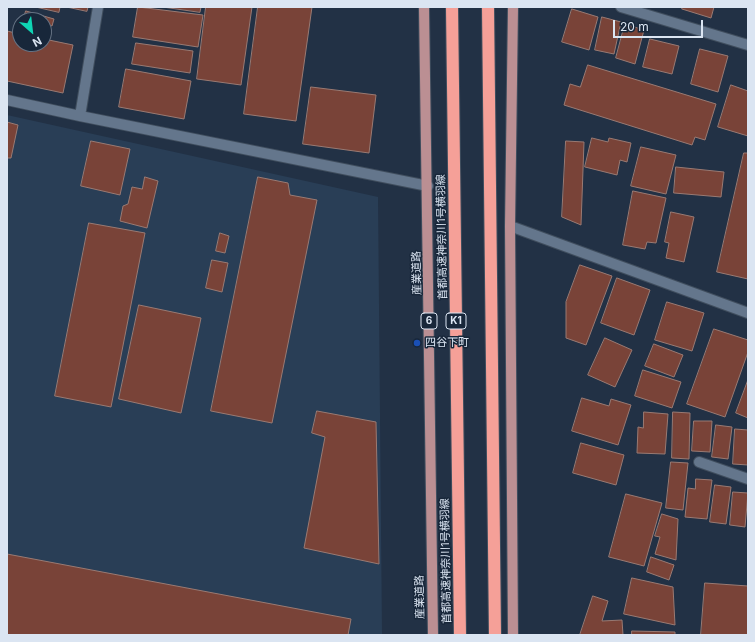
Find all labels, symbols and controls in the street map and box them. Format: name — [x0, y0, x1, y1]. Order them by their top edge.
north arrow — [12, 12, 52, 52]
scale bar — [615, 12, 705, 38]
text: 20 m — [620, 19, 649, 34]
text: N — [30, 34, 44, 50]
street label: 首都高速神奈川1号横羽線 — [434, 174, 450, 300]
street label: 産業道路 — [410, 251, 424, 295]
road number: 6 — [421, 313, 437, 329]
road number: K1 — [446, 313, 466, 329]
place label: 四谷下町 — [425, 336, 469, 350]
marker: 四谷下町 — [412, 338, 422, 348]
street label: 首都高速神奈川1号横羽線 — [438, 498, 454, 624]
street label: 産業道路 — [413, 575, 427, 619]

